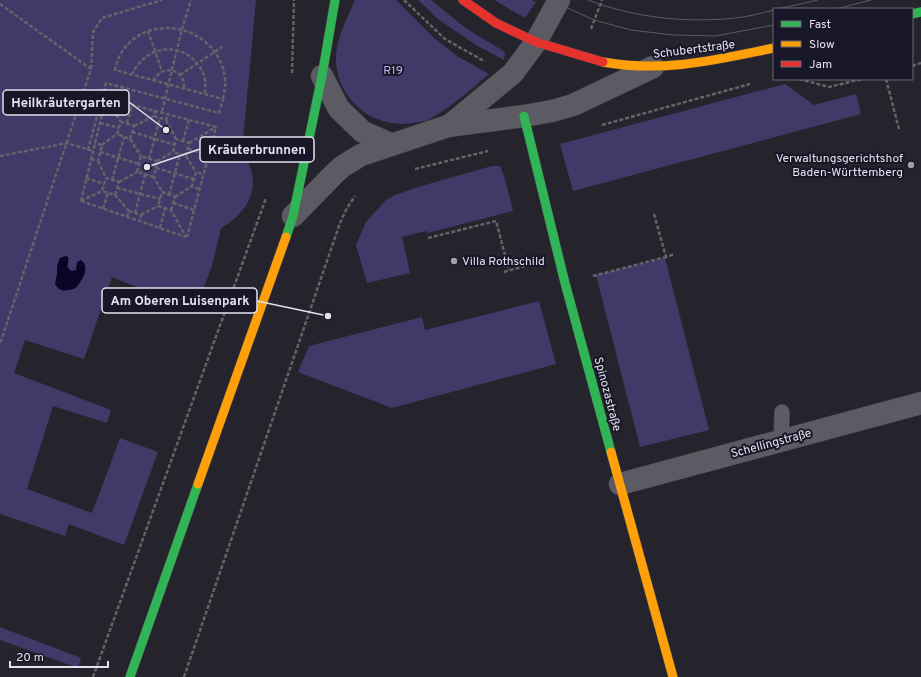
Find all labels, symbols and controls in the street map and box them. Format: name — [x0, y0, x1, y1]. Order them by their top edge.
legend — [773, 8, 913, 80]
text: Fast — [809, 17, 831, 33]
street label: Schubertstraße — [652, 37, 736, 63]
text: Slow — [809, 37, 835, 53]
text: Jam — [809, 57, 832, 73]
park label: R19 — [383, 63, 403, 79]
callout: Heilkräutergarten — [3, 90, 129, 115]
text: Heilkräutergarten — [11, 96, 121, 112]
callout: Kräuterbrunnen — [200, 137, 314, 162]
text: Kräuterbrunnen — [208, 143, 306, 159]
place label: Verwaltungsgerichtshof Baden-Württemberg — [776, 151, 903, 181]
marker: Verwaltungsgerichtshof Baden-Württemberg — [906, 160, 916, 170]
place label: Villa Rothschild — [462, 254, 545, 270]
marker: Villa Rothschild — [449, 256, 459, 266]
callout: Am Oberen Luisenpark — [102, 288, 257, 313]
text: Am Oberen Luisenpark — [110, 294, 250, 310]
street label: Spinozastraße — [589, 355, 625, 433]
street label: Schellingstraße — [729, 426, 813, 462]
scale bar — [10, 643, 108, 669]
text: 20 m — [16, 650, 44, 666]

